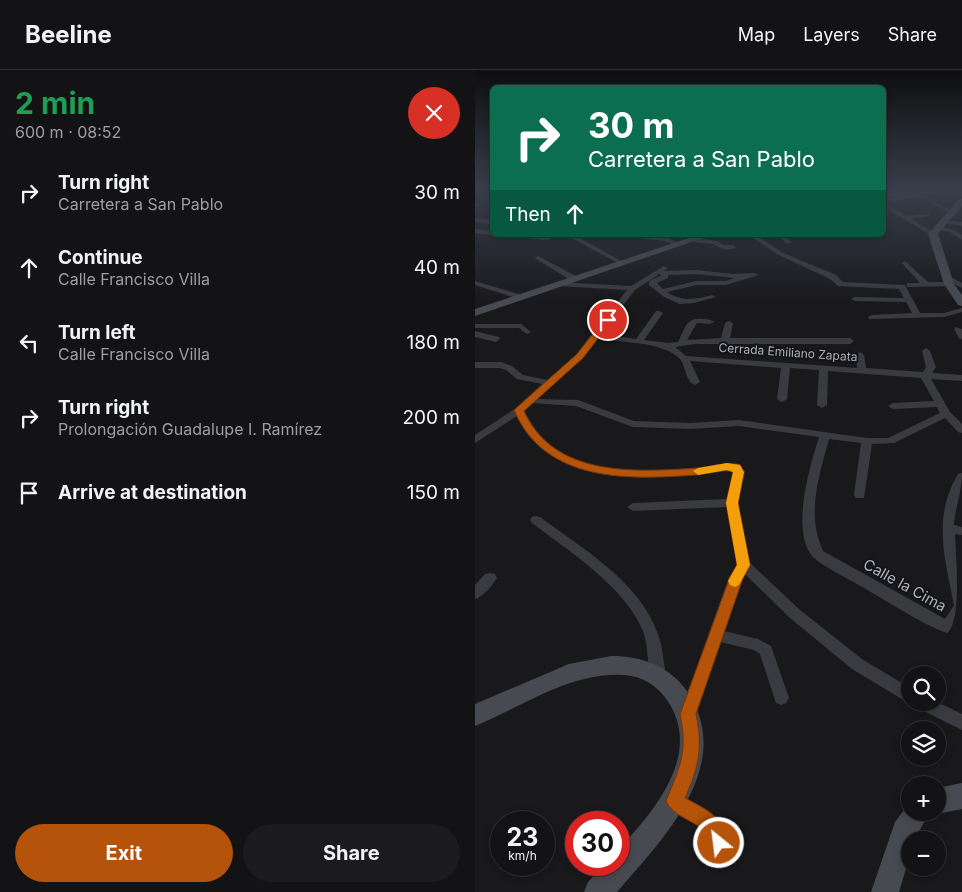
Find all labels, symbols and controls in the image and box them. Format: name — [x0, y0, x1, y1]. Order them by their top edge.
text: Beeline — [25, 20, 112, 49]
text: Map — [738, 24, 775, 45]
text: Layers — [803, 24, 860, 45]
text: Share — [888, 24, 937, 45]
text: 2 min — [15, 85, 95, 121]
button: close — [408, 87, 460, 139]
text: 30 m — [588, 104, 674, 146]
icon: right — [505, 105, 570, 170]
text: 600 m · 08:52 — [15, 122, 121, 142]
text: Carretera a San Pablo — [588, 146, 815, 172]
text: Turn right — [58, 171, 149, 194]
icon: right — [15, 179, 43, 207]
text: 30 m — [414, 181, 460, 204]
text: Carretera a San Pablo — [58, 194, 223, 214]
icon: ahead — [561, 200, 589, 228]
text: Then — [505, 203, 551, 226]
text: Continue — [58, 246, 143, 269]
icon: ahead — [15, 254, 43, 282]
text: 40 m — [414, 256, 460, 279]
text: Calle Francisco Villa — [58, 269, 210, 289]
pin — [587, 299, 629, 341]
icon: arrive — [594, 306, 622, 334]
text: Turn left — [58, 321, 136, 344]
icon: left — [15, 329, 43, 357]
text: 180 m — [407, 331, 460, 354]
street label: Cerrada Emiliano Zapata — [718, 340, 858, 364]
text: Calle Francisco Villa — [58, 344, 210, 364]
text: Turn right — [58, 396, 149, 419]
icon: right — [15, 404, 43, 432]
text: 200 m — [402, 406, 460, 429]
text: Prolongación Guadalupe I. Ramírez — [58, 419, 322, 439]
icon: arrive — [15, 479, 43, 507]
text: Arrive at destination — [58, 481, 247, 504]
text: 150 m — [407, 481, 460, 504]
street label: Calle la Cima — [860, 554, 950, 616]
map controls — [901, 666, 946, 876]
button: search — [901, 666, 946, 711]
button: layers — [901, 721, 946, 766]
button: + — [901, 776, 946, 821]
speed limit sign: 30 — [565, 811, 630, 876]
position arrow — [692, 816, 744, 868]
text: 23 — [507, 822, 538, 852]
button: Exit — [15, 824, 233, 882]
button: Share — [243, 824, 460, 882]
button: − — [901, 831, 946, 876]
text: km/h — [508, 848, 537, 863]

